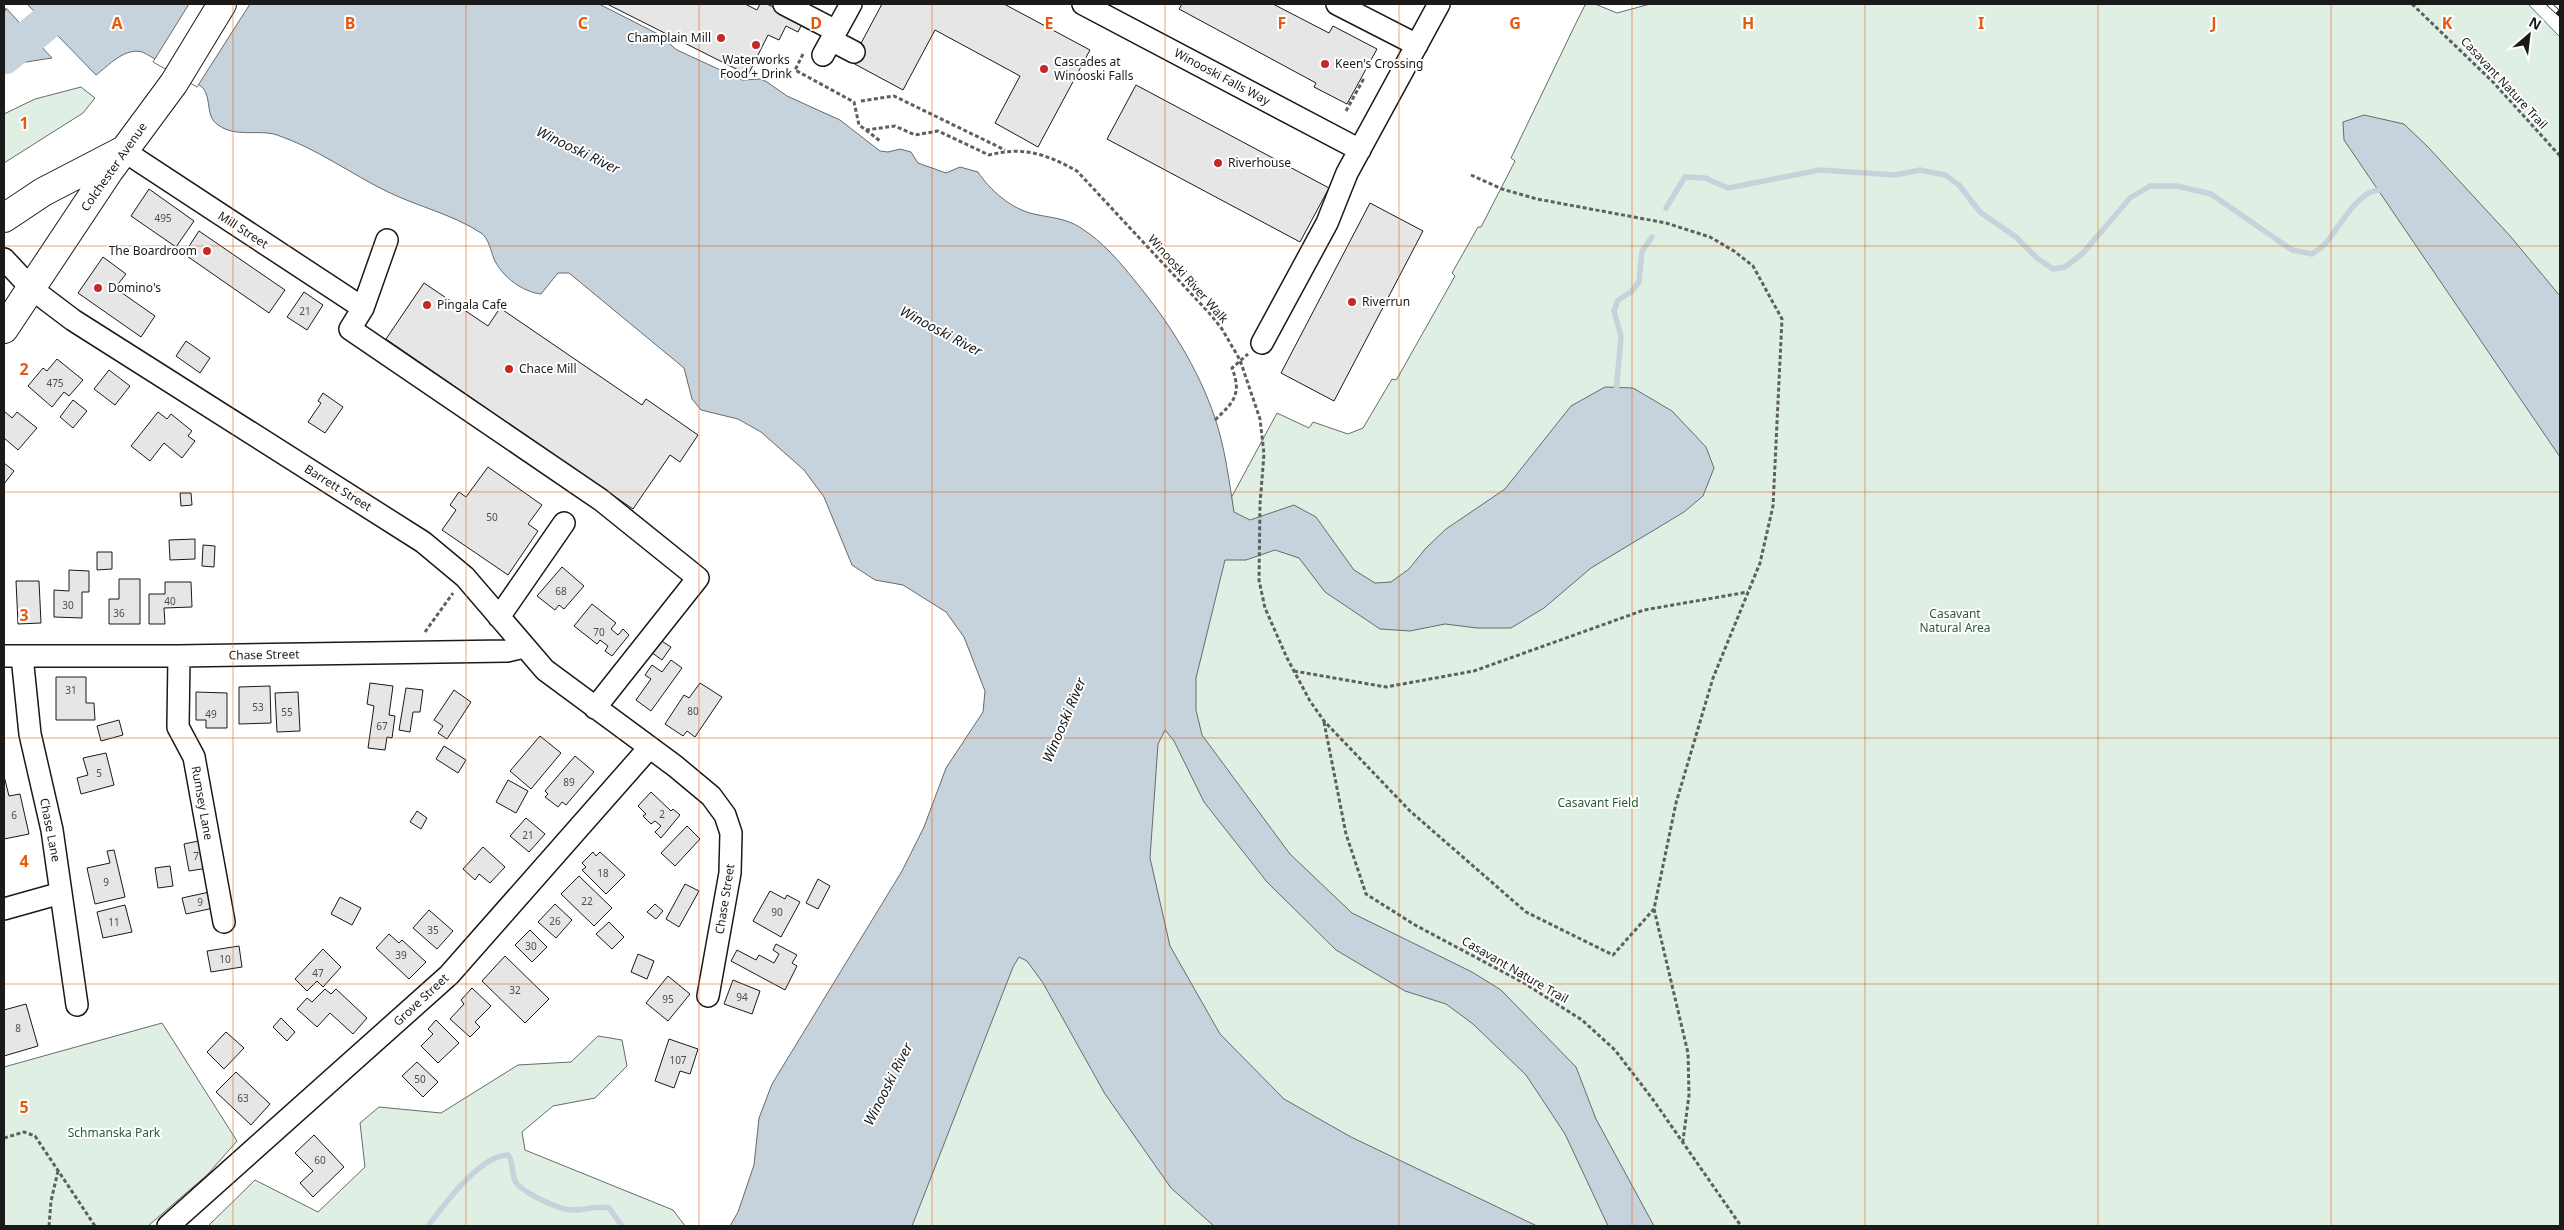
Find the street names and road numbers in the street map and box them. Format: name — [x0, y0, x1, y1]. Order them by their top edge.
street label: Casavant Nature Trail — [2457, 33, 2552, 132]
street label: Winooski Falls Way — [1171, 44, 1274, 109]
street label: Colchester Avenue — [77, 119, 151, 215]
street label: Mill Street — [215, 207, 272, 253]
street label: Winooski River Walk — [1144, 231, 1233, 327]
street label: Barrett Street — [301, 460, 376, 515]
street label: Chase Street — [228, 645, 300, 664]
street label: Rumsey Lane — [188, 765, 217, 841]
street label: Chase Lane — [36, 797, 65, 863]
street label: Chase Street — [711, 862, 739, 935]
street label: Casavant Nature Trail — [1459, 932, 1572, 1007]
street label: Grove Street — [389, 969, 453, 1030]

